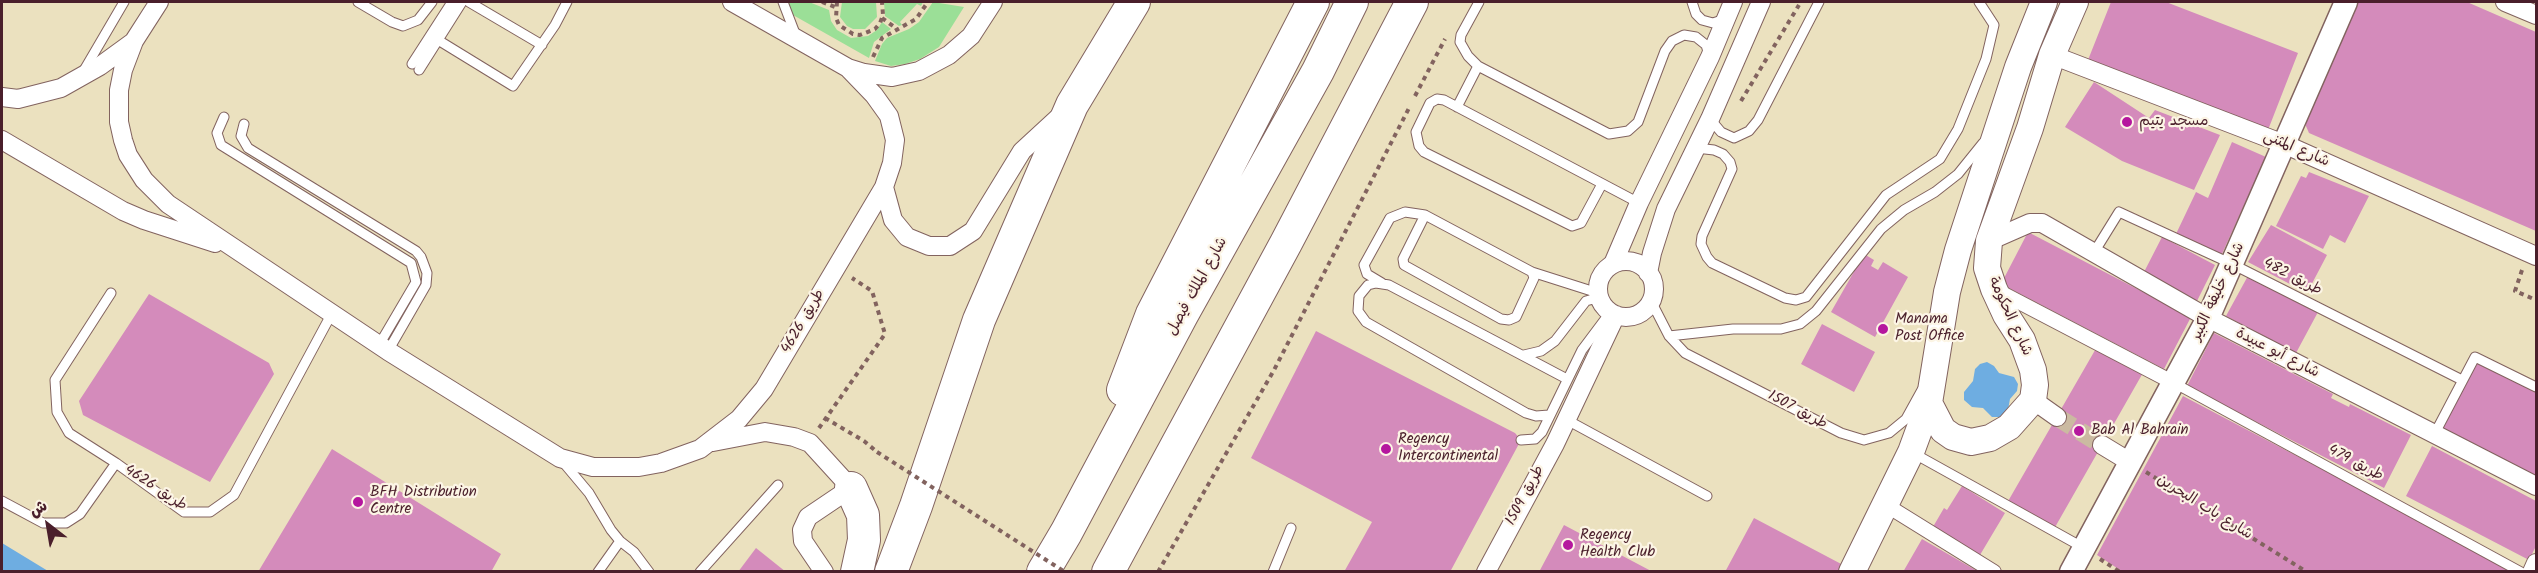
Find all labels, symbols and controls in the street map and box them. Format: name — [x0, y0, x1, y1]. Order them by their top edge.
place label: مسجد يتيم — [2139, 113, 2208, 131]
marker: مسجد يتيم — [2120, 115, 2134, 129]
street label: شارع المثنى — [2260, 128, 2332, 172]
street label: شارع الملك فيصل — [1164, 235, 1232, 339]
street label: شارع خليفة الكبير — [2188, 240, 2250, 344]
street label: طريق 482 — [2260, 256, 2324, 300]
street label: شارع الحكومة — [1983, 275, 2035, 359]
street label: طريق 4626 — [778, 287, 830, 357]
place label: Manama Post Office — [1895, 311, 1964, 346]
marker: Manama Post Office — [1876, 322, 1890, 336]
street label: شارع أبو عبيدة — [2232, 325, 2322, 383]
street label: طريق 1507 — [1764, 388, 1830, 434]
place label: Bab Al Bahrain — [2091, 422, 2188, 440]
marker: Bab Al Bahrain — [2072, 424, 2086, 438]
place label: Regency Intercontinental — [1398, 431, 1498, 466]
marker: Regency Intercontinental — [1379, 442, 1393, 456]
street label: طريق 479 — [2324, 442, 2386, 486]
street label: طريق 4626 — [120, 462, 190, 516]
street label: طريق 1509 — [1503, 463, 1549, 529]
street label: شارع باب البحرين — [2153, 471, 2255, 545]
place label: BFH Distribution Centre — [370, 484, 477, 519]
text: ش — [24, 494, 52, 524]
north arrow — [18, 495, 78, 555]
marker: BFH Distribution Centre — [351, 495, 365, 509]
place label: Regency Health Club — [1580, 527, 1655, 562]
marker: Regency Health Club — [1561, 538, 1575, 552]

